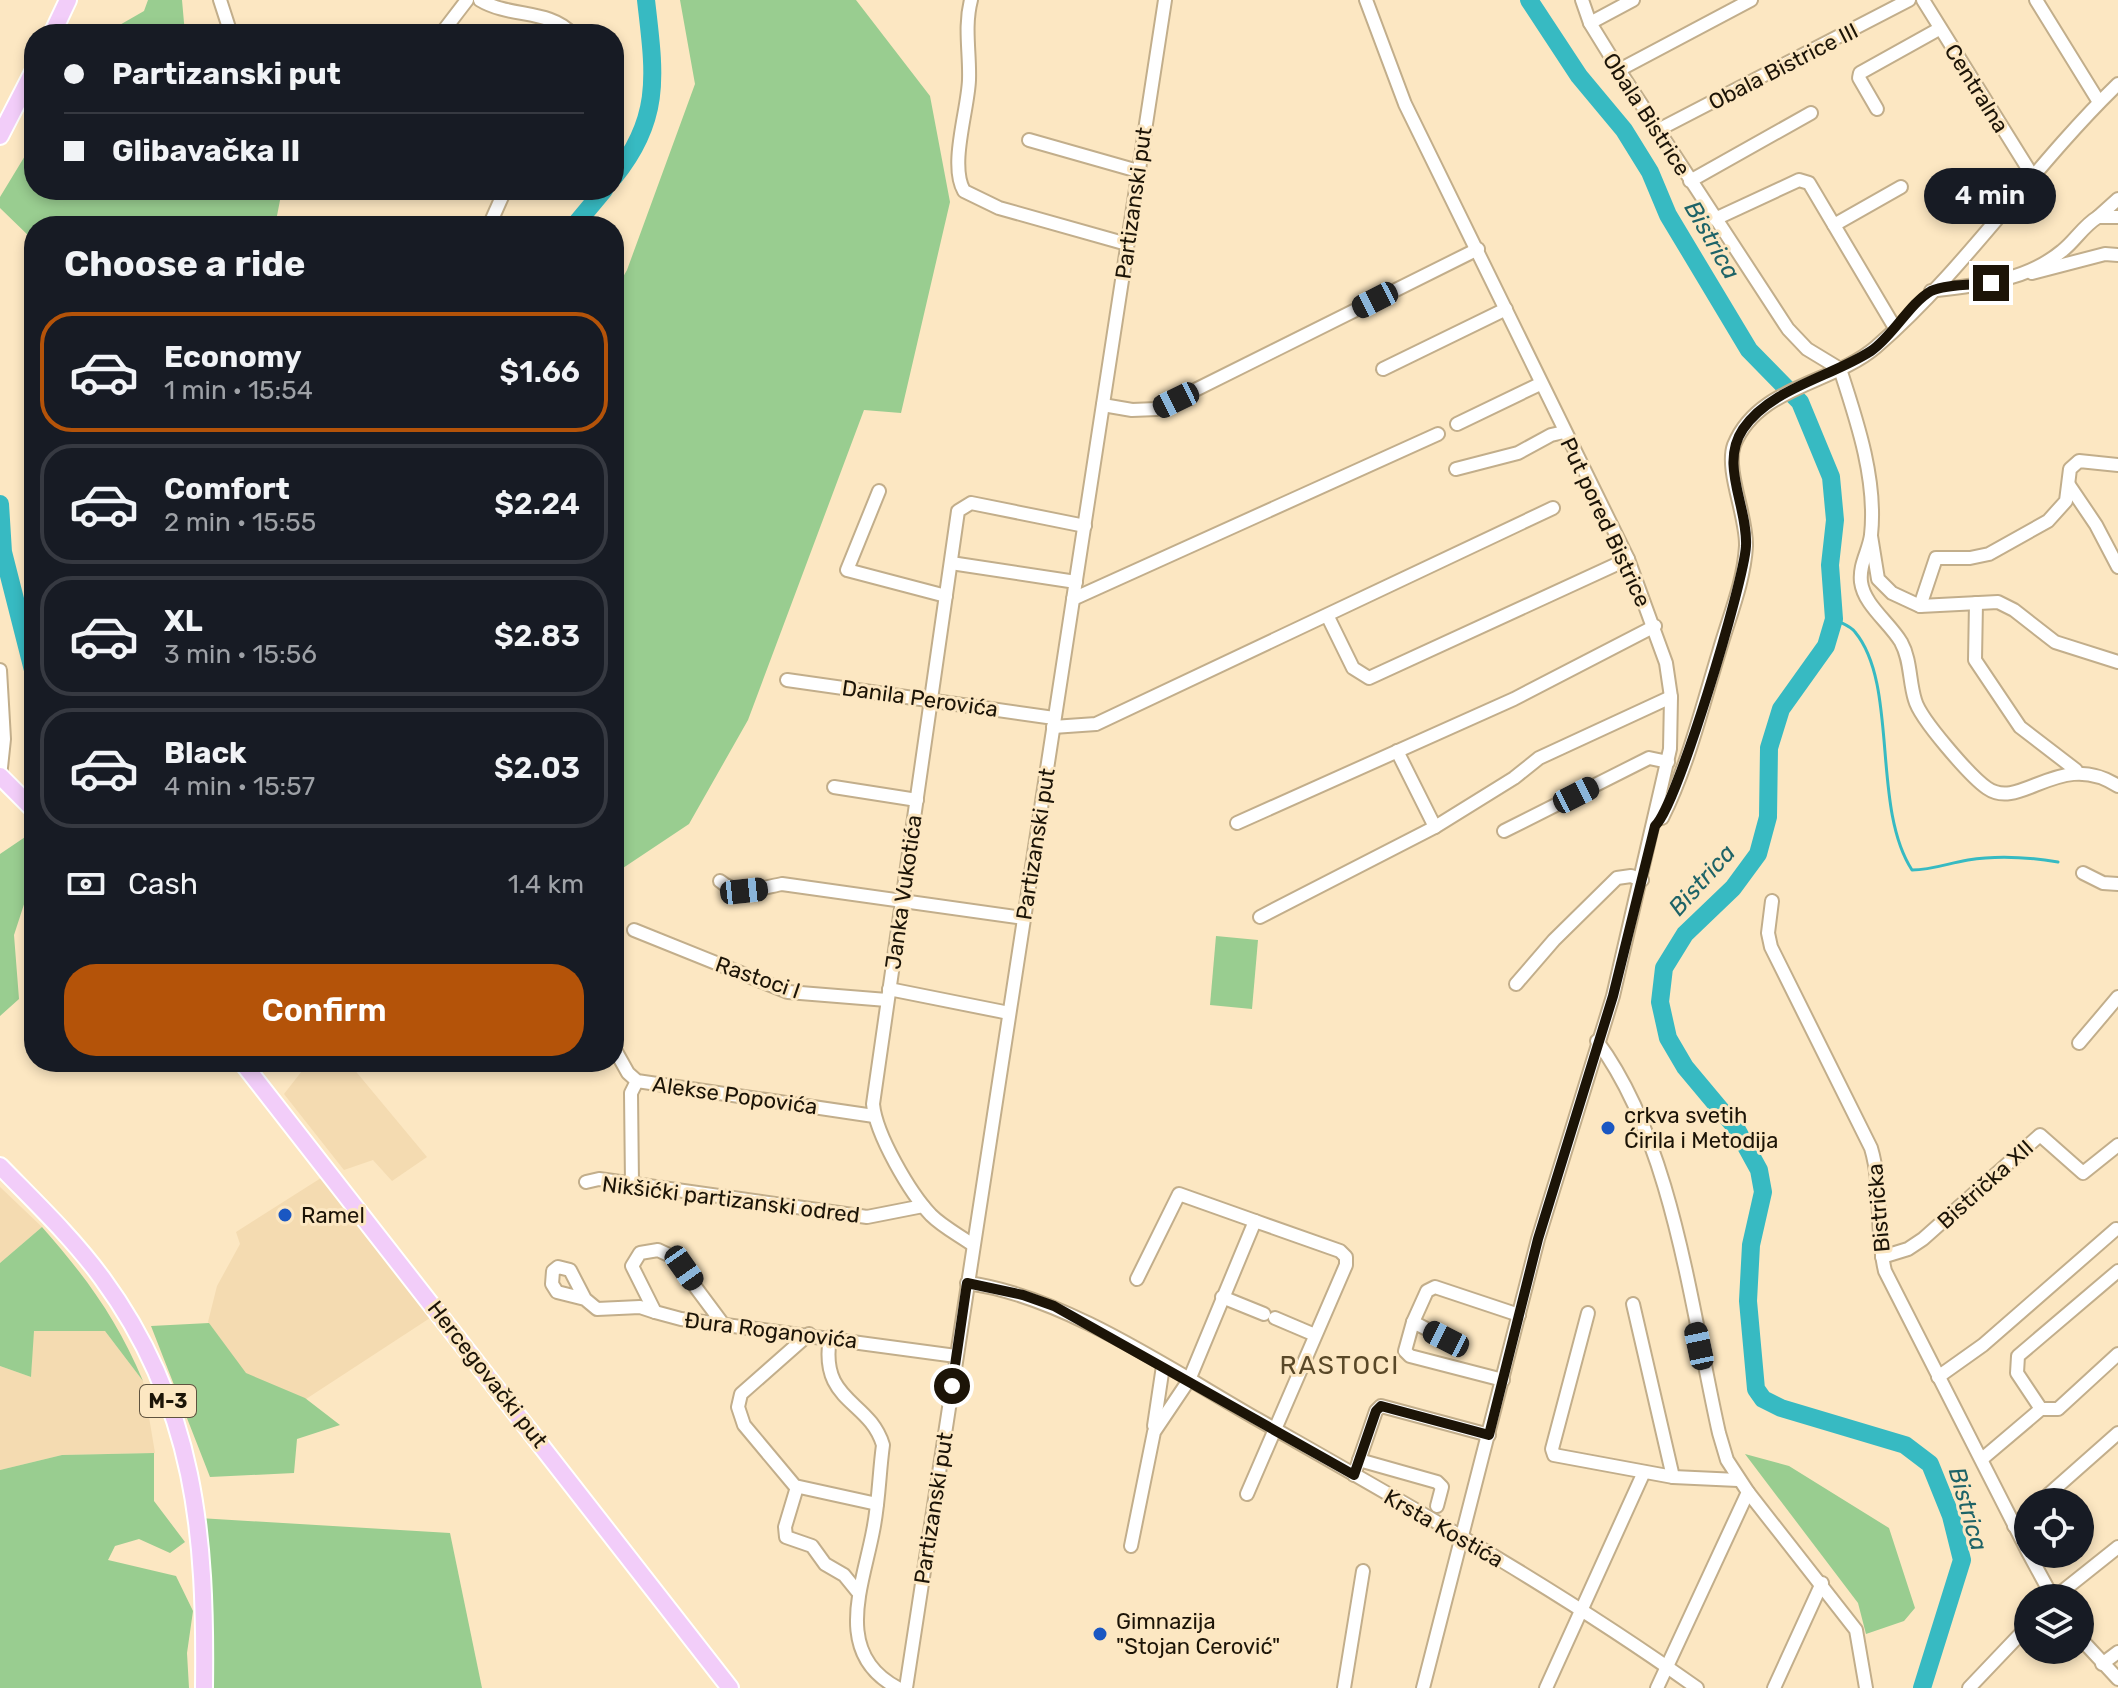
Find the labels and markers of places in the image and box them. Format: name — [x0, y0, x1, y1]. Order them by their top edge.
place label: crkva svetih Ćirila i Metodija — [1624, 1102, 1778, 1154]
marker: crkva svetih Ćirila i Metodija — [1599, 1119, 1617, 1137]
place label: Ramel — [301, 1202, 365, 1229]
marker: Ramel — [276, 1206, 294, 1224]
place label: Gimnazija "Stojan Cerović" — [1116, 1608, 1280, 1660]
marker: Gimnazija "Stojan Cerović" — [1091, 1625, 1109, 1643]

